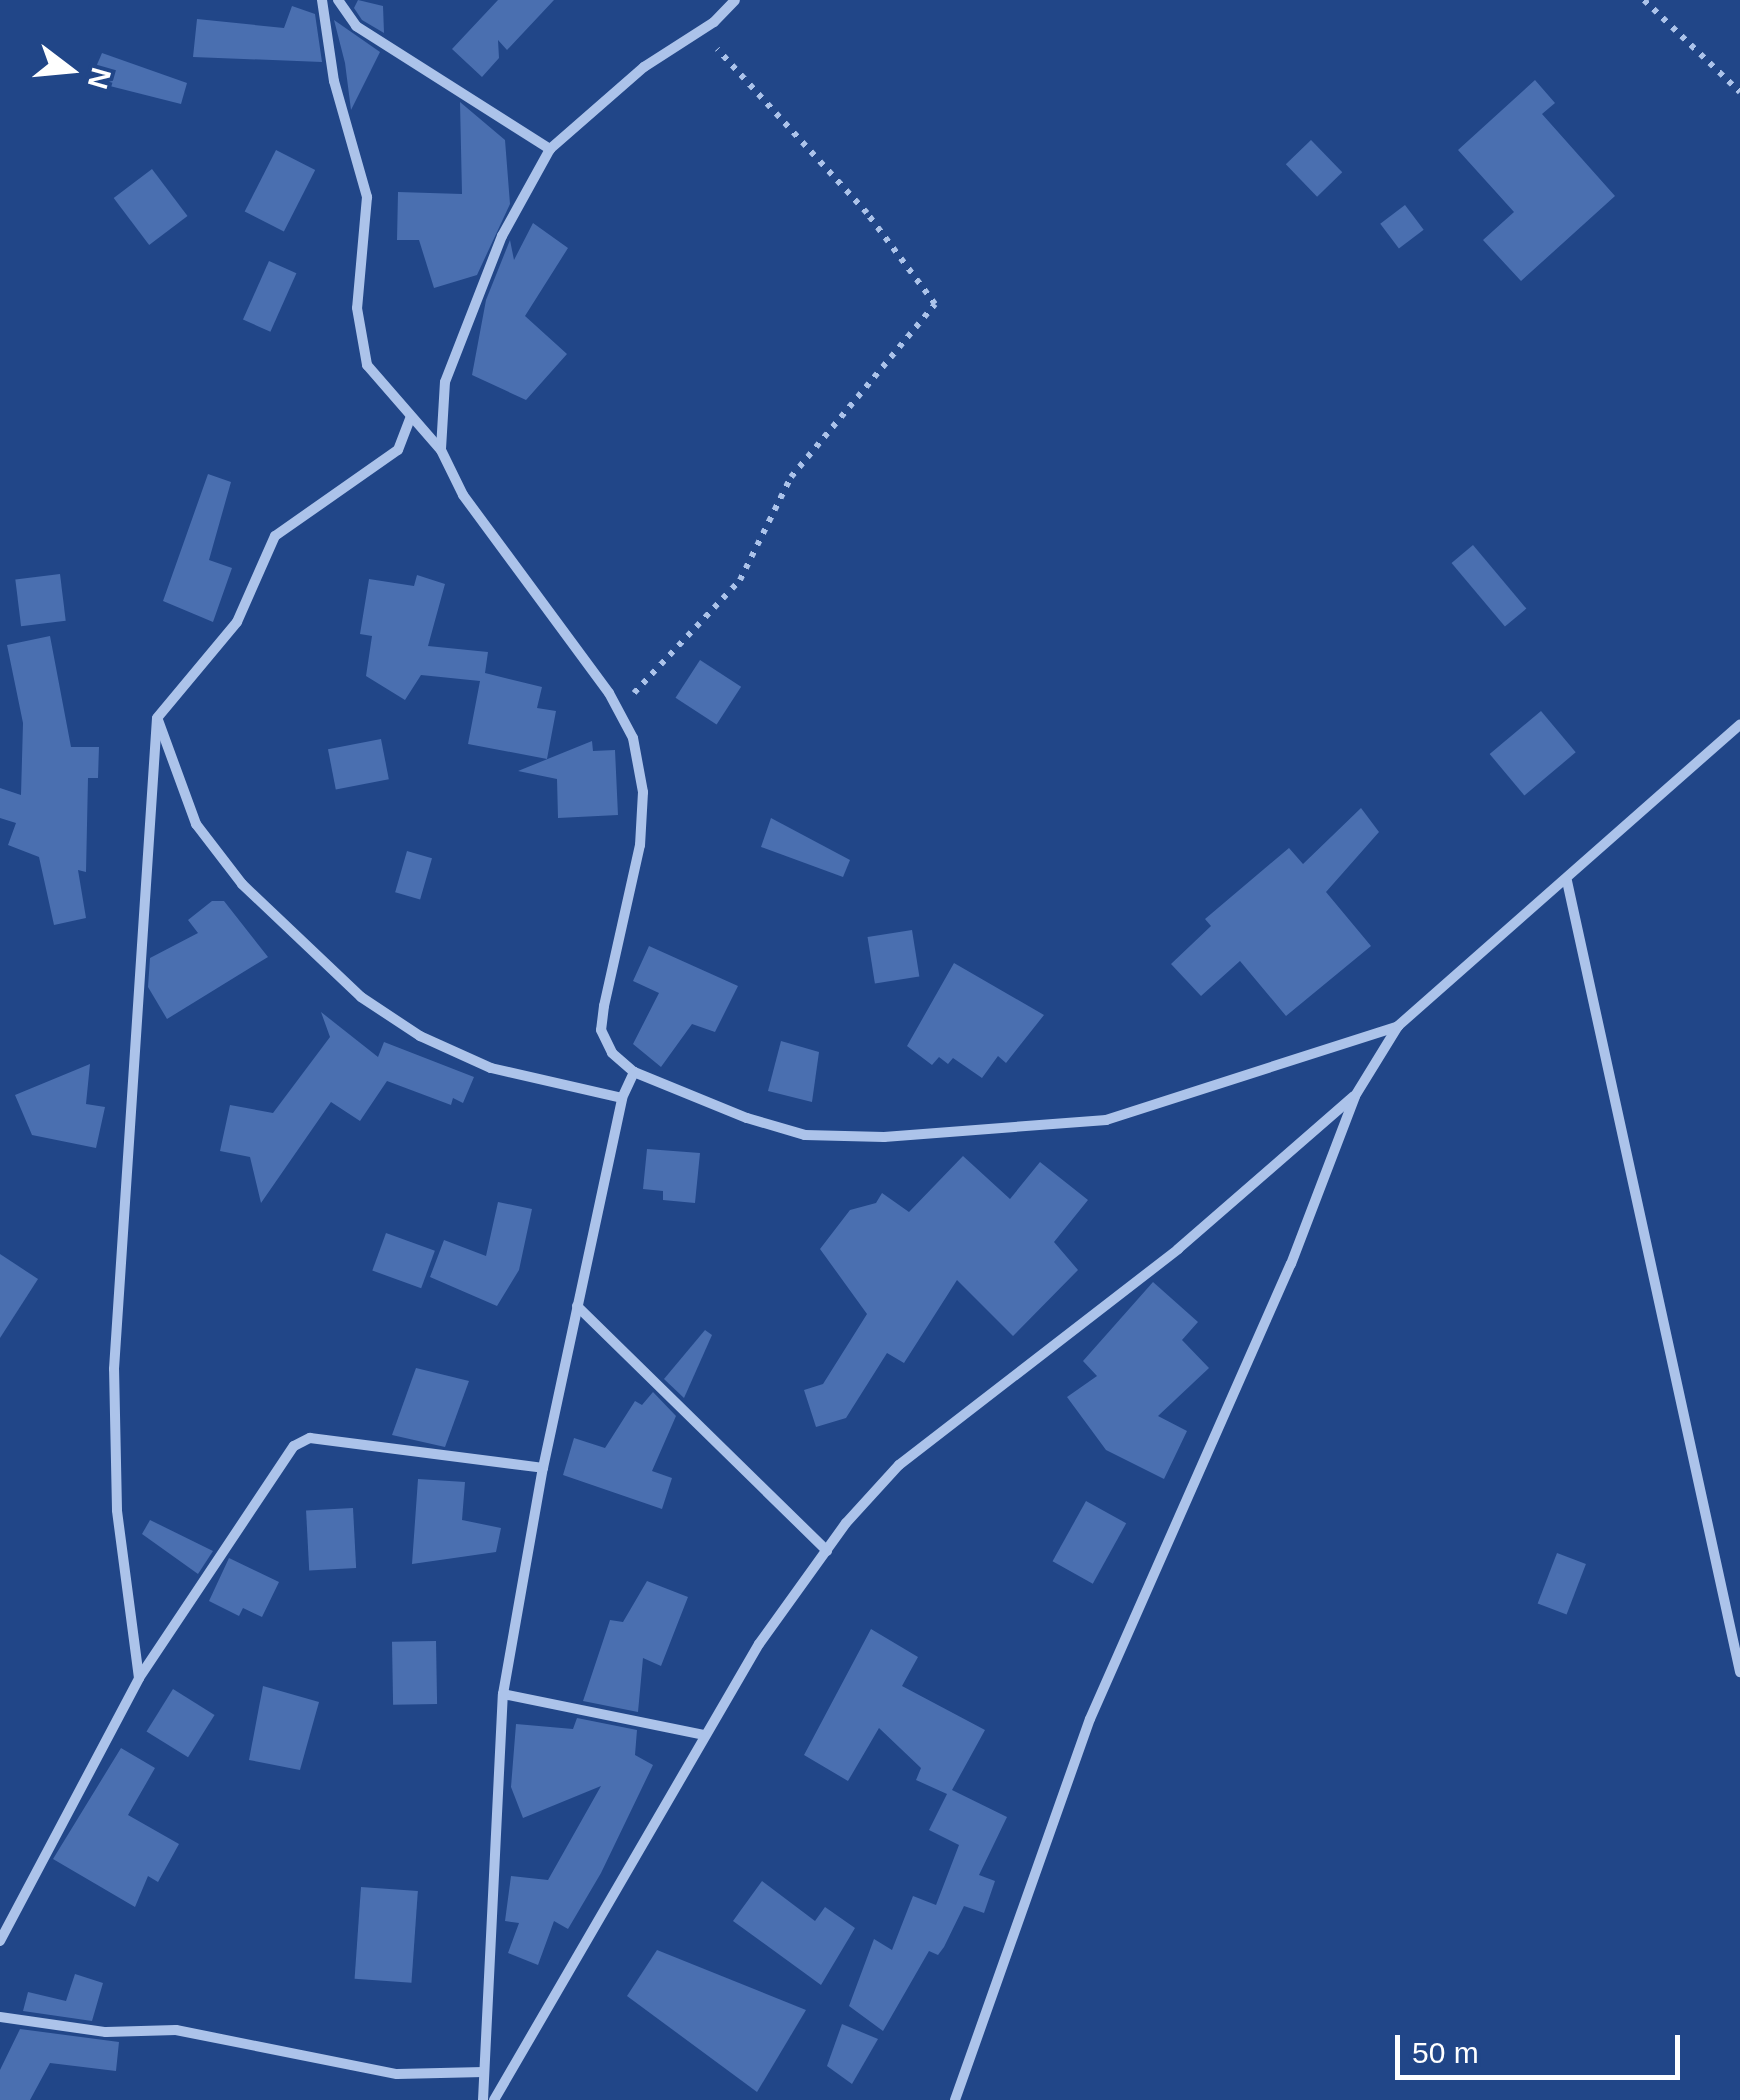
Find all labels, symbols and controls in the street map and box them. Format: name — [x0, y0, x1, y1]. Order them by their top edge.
north arrow — [20, 20, 120, 120]
text: N — [82, 64, 117, 92]
scale bar — [1400, 2015, 1685, 2077]
text: 50 m — [1412, 2036, 1479, 2069]

